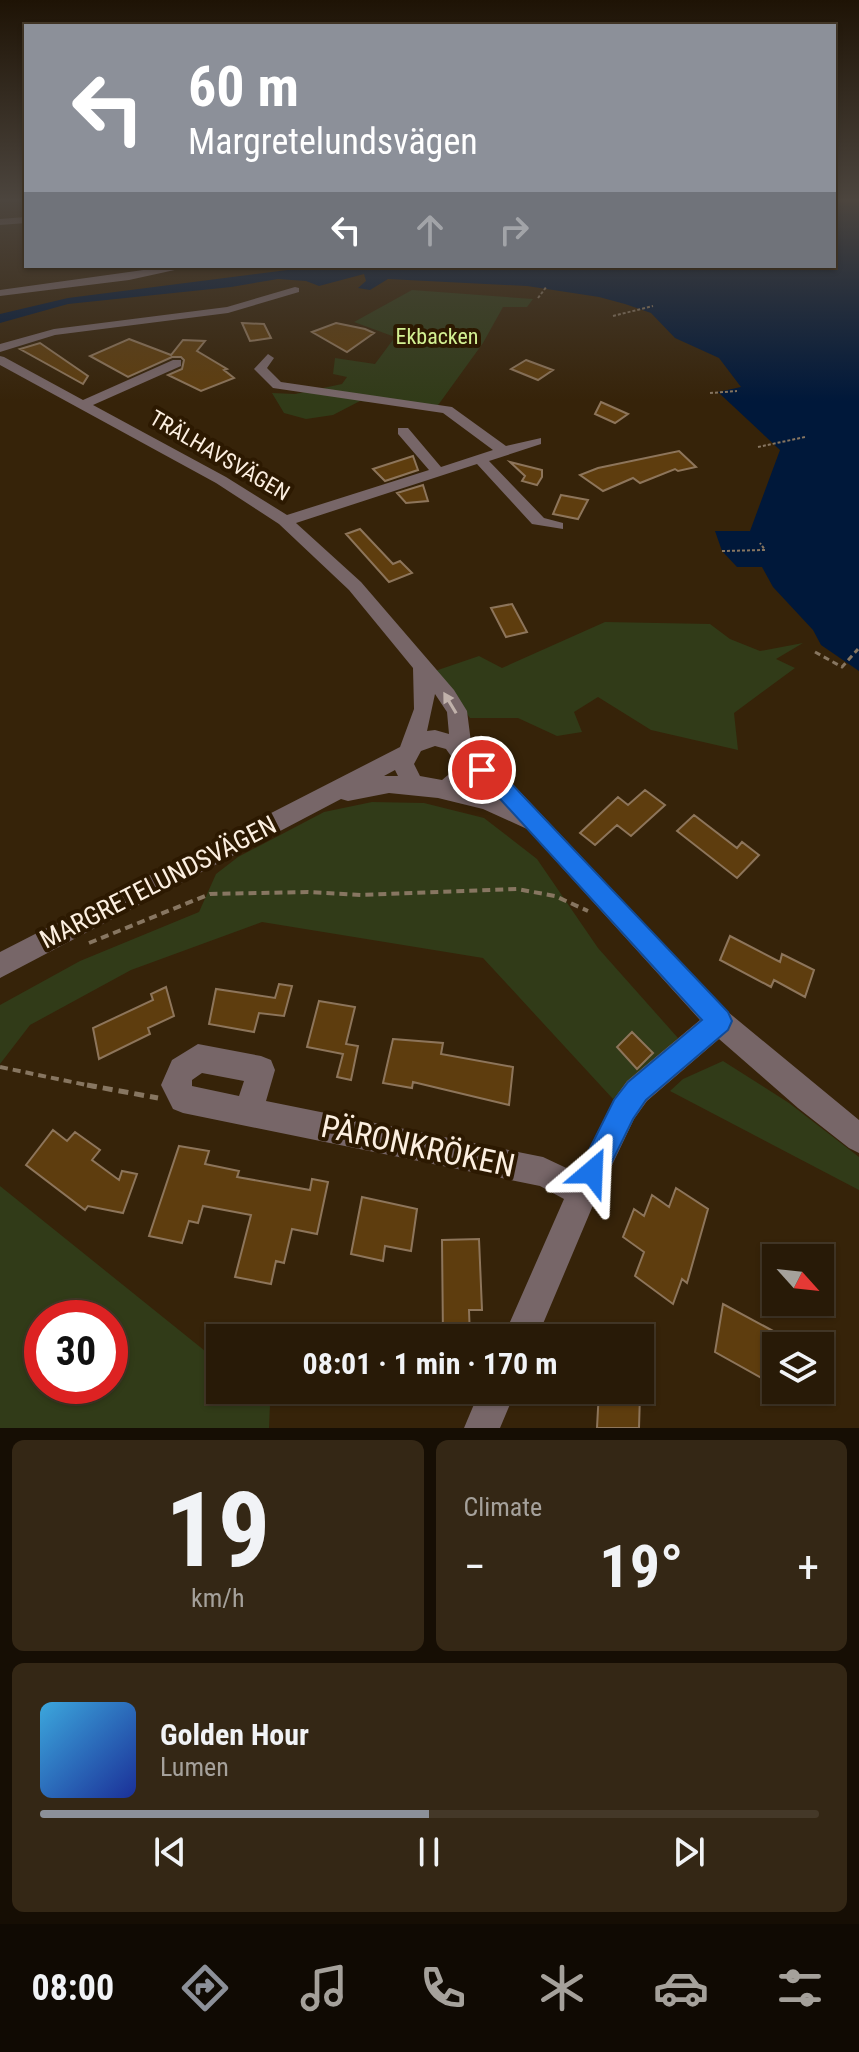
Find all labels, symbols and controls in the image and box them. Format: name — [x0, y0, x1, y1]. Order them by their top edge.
text: 60 m — [188, 54, 299, 120]
icon: left — [56, 56, 160, 160]
text: Margretelundsvägen — [188, 121, 478, 163]
icon: left — [324, 208, 368, 252]
icon: ahead — [408, 208, 452, 252]
icon: right — [492, 208, 536, 252]
park label: Ekbacken — [395, 324, 479, 349]
street label: TRÄLHAVSVÄGEN — [145, 405, 294, 506]
one-way arrow — [443, 692, 457, 714]
pin — [448, 736, 516, 804]
icon: arrive — [460, 748, 504, 792]
street label: MARGRETELUNDSVÄGEN — [35, 809, 281, 955]
street label: PÄRONKRÖKEN — [318, 1107, 518, 1185]
position arrow — [550, 1130, 634, 1214]
north arrow — [762, 1244, 834, 1316]
map controls — [762, 1244, 834, 1404]
speed limit sign: 30 — [24, 1300, 128, 1404]
button: layers — [762, 1332, 834, 1404]
text: 08:01 · 1 min · 170 m — [303, 1346, 557, 1381]
text: 19 — [165, 1470, 270, 1591]
text: Climate — [464, 1492, 542, 1522]
text: 19° — [599, 1531, 683, 1602]
text: − — [464, 1541, 486, 1593]
text: + — [797, 1541, 819, 1593]
text: km/h — [191, 1583, 245, 1613]
text: Golden Hour — [160, 1717, 309, 1752]
text: Lumen — [160, 1752, 229, 1782]
icon: previous — [148, 1830, 192, 1874]
icon: pause — [407, 1830, 451, 1874]
icon: next — [667, 1830, 711, 1874]
icon: directions — [177, 1960, 233, 2016]
icon: music — [296, 1960, 352, 2016]
icon: phone — [415, 1960, 471, 2016]
icon: climate — [534, 1960, 590, 2016]
icon: car — [653, 1960, 709, 2016]
icon: filters — [772, 1960, 828, 2016]
text: 08:00 — [31, 1967, 114, 2009]

